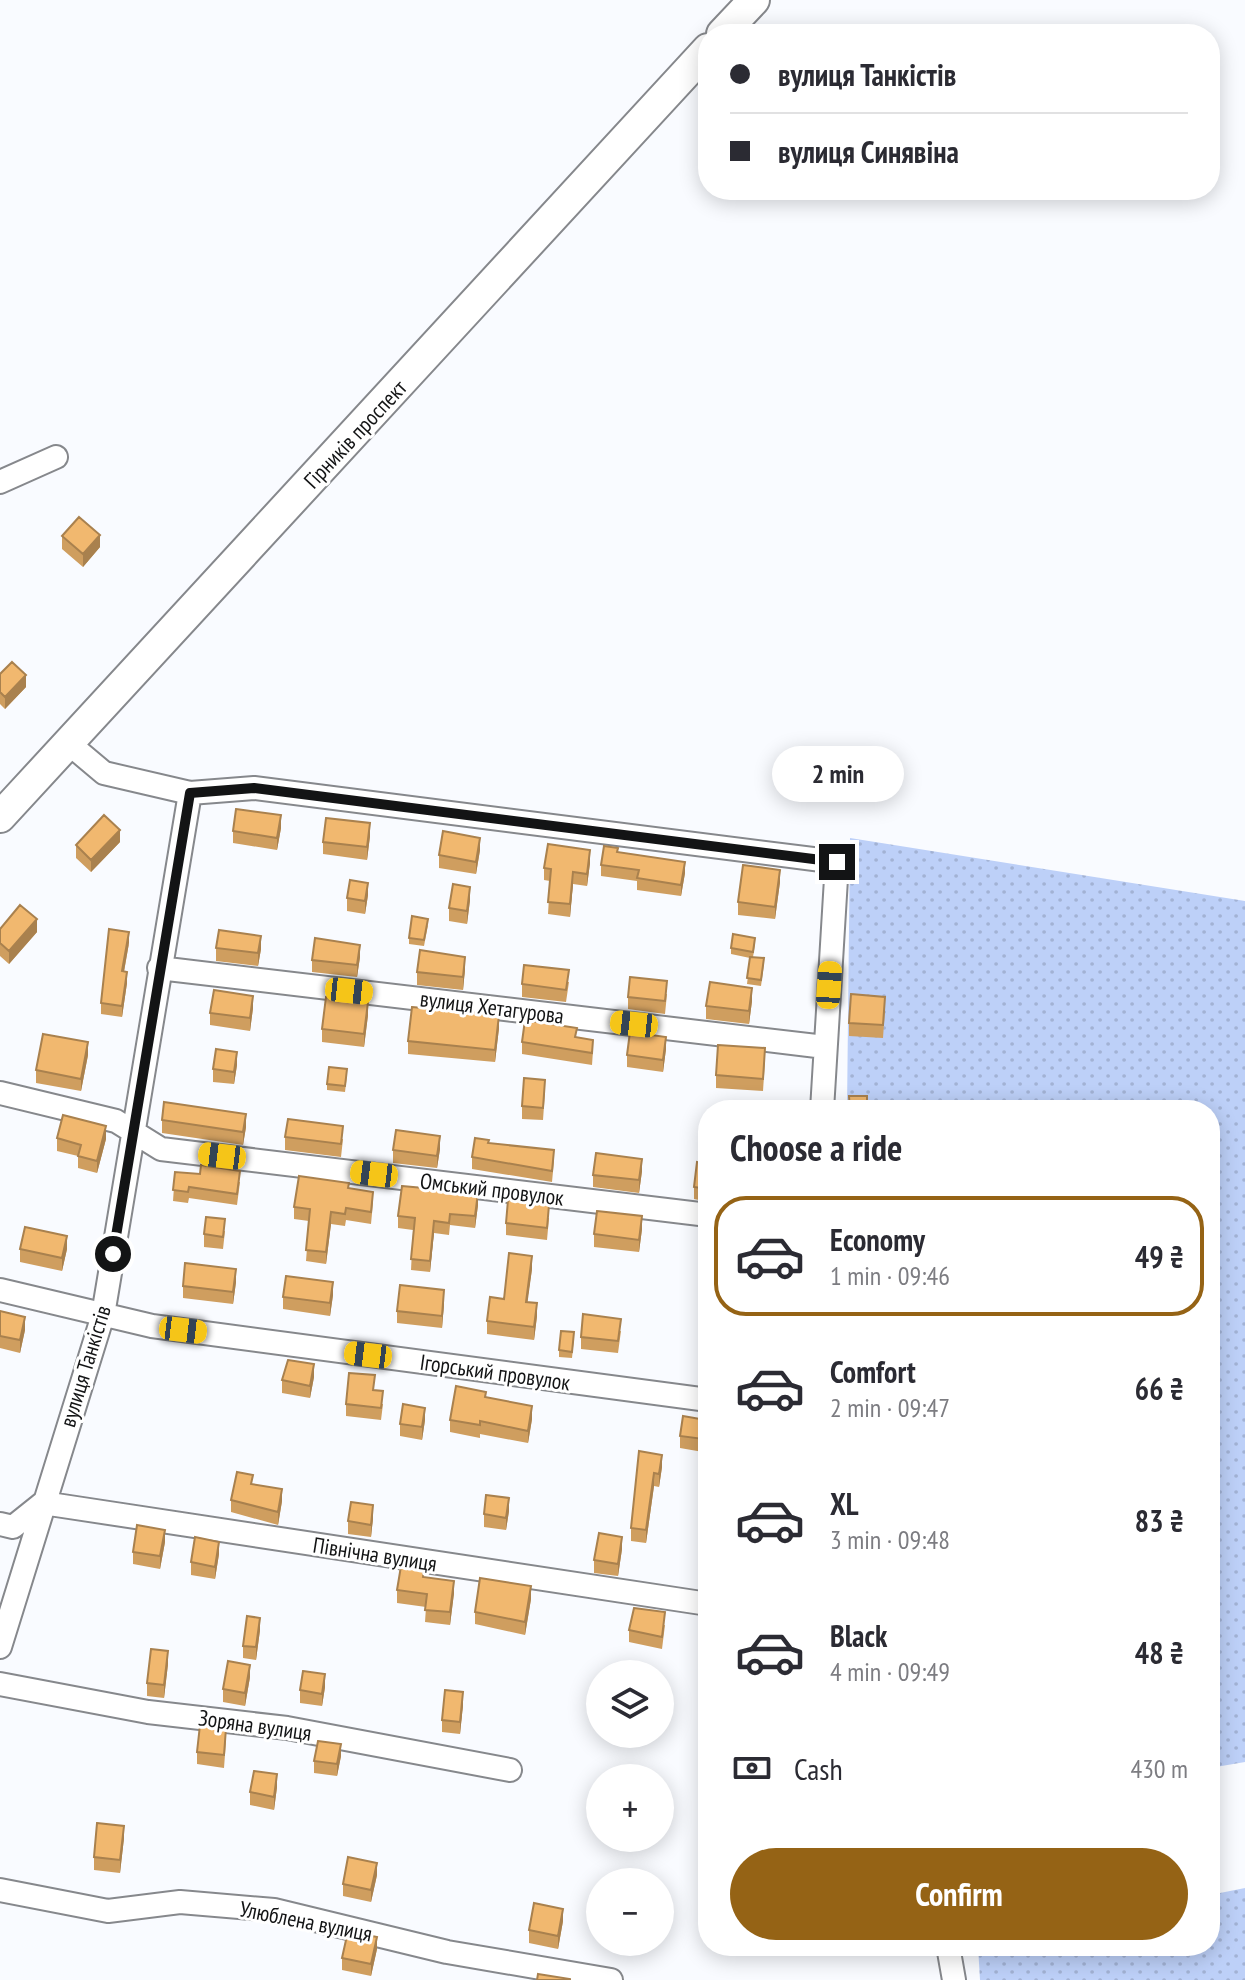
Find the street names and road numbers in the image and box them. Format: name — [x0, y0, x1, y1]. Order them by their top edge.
street label: Гірників проспект — [298, 373, 413, 494]
street label: вулиця Хетагурова — [418, 984, 566, 1030]
street label: Омський провулок — [419, 1166, 566, 1212]
street label: вулиця Танкістів — [53, 1302, 117, 1430]
street label: Ігорський провулок — [418, 1348, 572, 1396]
street label: Північна вулиця — [311, 1530, 439, 1578]
street label: Зоряна вулиця — [197, 1703, 313, 1747]
street label: Улюблена вулиця — [237, 1894, 375, 1948]

